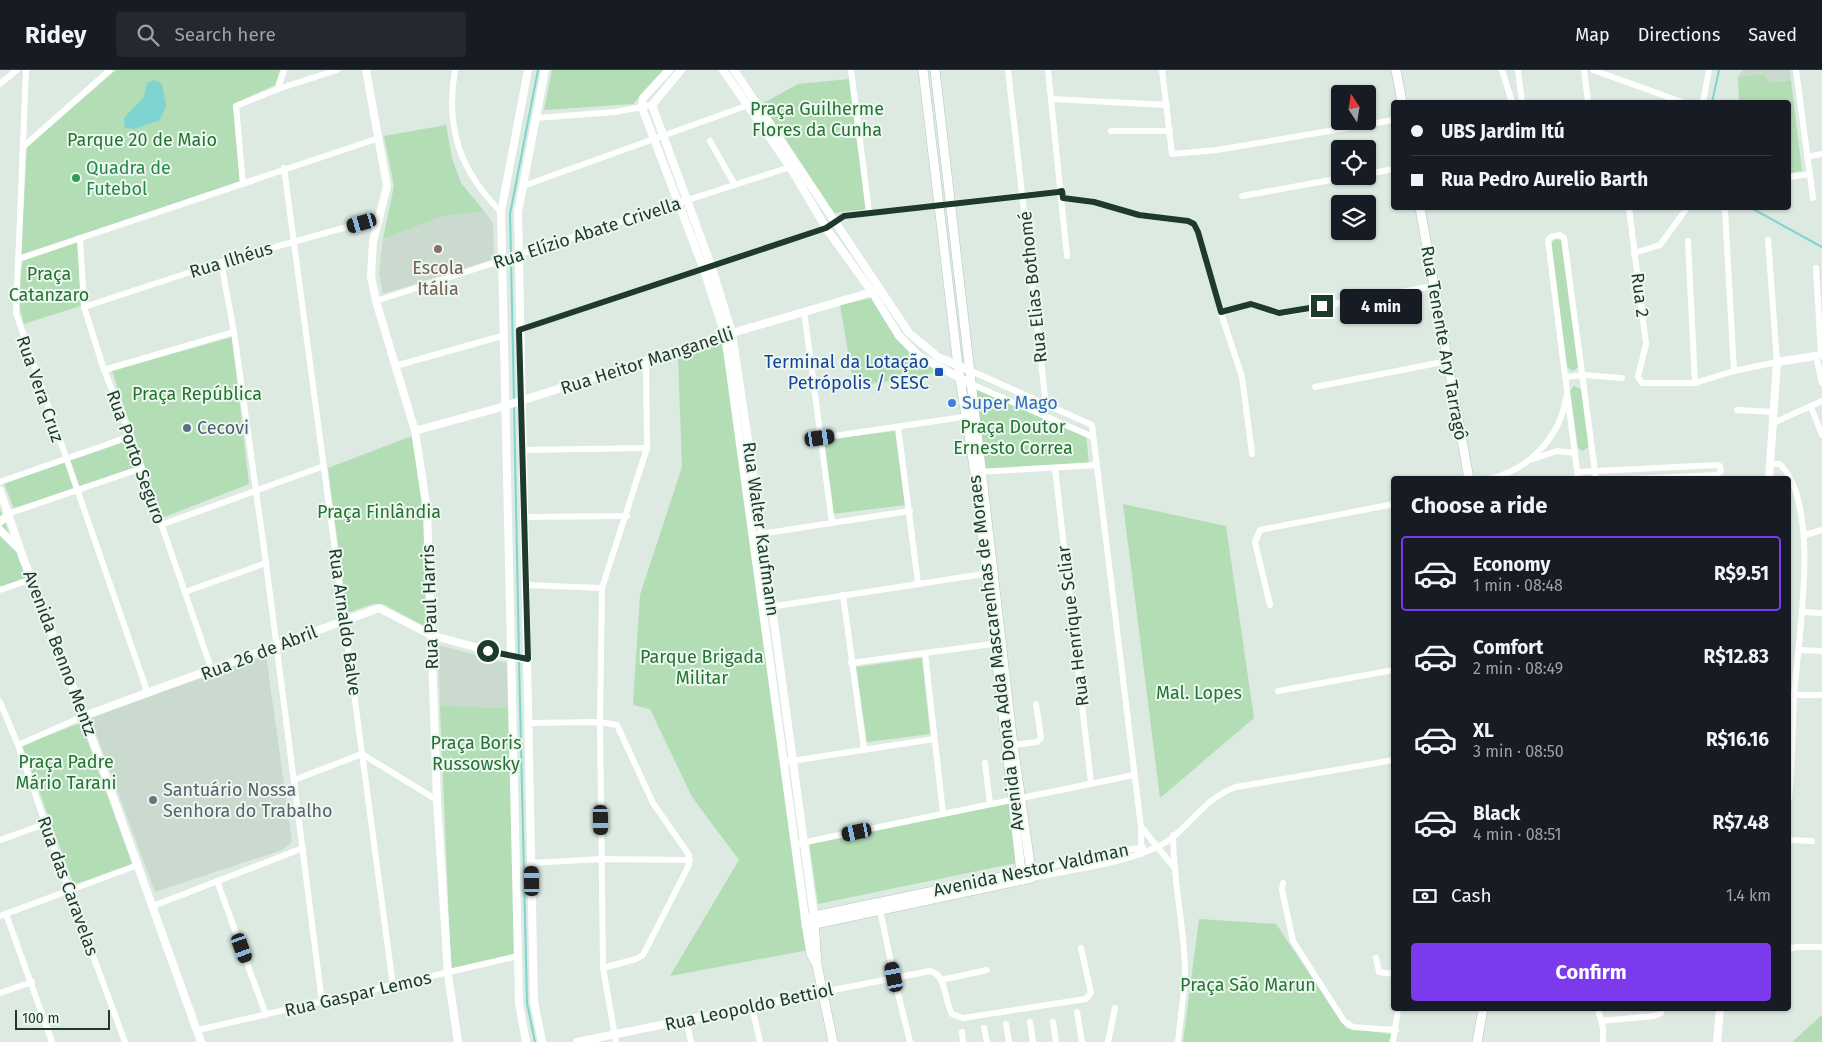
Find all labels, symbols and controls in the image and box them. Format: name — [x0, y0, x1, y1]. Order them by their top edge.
search box — [116, 12, 466, 57]
text: Ridey — [25, 21, 86, 49]
icon: search — [134, 21, 162, 49]
text: Search here — [174, 23, 276, 46]
text: Map — [1575, 24, 1610, 46]
text: Directions — [1638, 24, 1720, 46]
text: Saved — [1748, 24, 1797, 46]
north arrow — [1331, 85, 1376, 130]
map controls — [1331, 85, 1376, 240]
park label: Praça Guilherme Flores da Cunha — [750, 98, 884, 141]
text: UBS Jardim Itú — [1441, 120, 1565, 143]
park label: Parque 20 de Maio — [67, 129, 217, 151]
button: locate — [1331, 140, 1376, 185]
place label: Quadra de Futebol — [86, 157, 171, 200]
text: Rua Pedro Aurelio Barth — [1441, 168, 1648, 191]
marker: Quadra de Futebol — [70, 172, 82, 184]
street label: Rua Elízio Abate Crivella — [490, 192, 684, 274]
button: layers — [1331, 195, 1376, 240]
street label: Rua Elias Bothomé — [1014, 210, 1052, 364]
car — [345, 212, 378, 234]
street label: Rua Ilhéus — [187, 237, 275, 283]
marker: Escola Itália — [432, 243, 444, 255]
street label: Rua Tenente Ary Tarragô — [1416, 244, 1472, 442]
place label: Escola Itália — [412, 257, 464, 300]
park label: Praça Catanzaro — [9, 263, 89, 306]
street label: Rua 2 — [1626, 271, 1654, 319]
callout: 4 min — [1340, 288, 1422, 324]
route end — [1311, 295, 1333, 317]
text: 4 min — [1361, 297, 1401, 316]
street label: Rua Heitor Manganelli — [558, 323, 736, 399]
street label: Rua Vera Cruz — [11, 333, 69, 445]
place label: Terminal da Lotação Petrópolis / SESC — [764, 351, 929, 394]
marker: Terminal da Lotação Petrópolis / SESC — [933, 366, 945, 378]
park label: Praça República — [132, 383, 262, 405]
street label: Rua Porto Seguro — [102, 387, 170, 527]
place label: Super Mago — [962, 392, 1058, 414]
marker: Super Mago — [946, 397, 958, 409]
park label: Praça Doutor Ernesto Correa — [953, 416, 1073, 459]
place label: Cecovi — [197, 417, 249, 439]
marker: Cecovi — [181, 422, 193, 434]
car — [804, 428, 835, 448]
street label: Rua Walter Kaufmann — [738, 440, 784, 618]
street label: Avenida Dona Adda Mascarenhas de Moraes — [963, 474, 1029, 832]
text: Choose a ride — [1411, 492, 1547, 519]
park label: Praça Finlândia — [317, 501, 441, 523]
street label: Rua Paul Harris — [417, 544, 443, 670]
street label: Rua Henrique Scliar — [1052, 544, 1094, 708]
street label: Rua Arnaldo Balve — [324, 547, 366, 697]
icon: car — [1413, 551, 1458, 596]
text: Economy — [1473, 553, 1550, 576]
text: R$9.51 — [1714, 562, 1769, 585]
street label: Avenida Benno Mentz — [18, 567, 102, 739]
text: 1 min · 08:48 — [1473, 576, 1563, 595]
street label: Rua 26 de Abril — [198, 621, 320, 685]
icon: car — [1413, 634, 1458, 679]
text: Comfort — [1473, 636, 1543, 659]
route start — [477, 640, 499, 662]
text: R$12.83 — [1704, 645, 1769, 668]
park label: Parque Brigada Militar — [640, 646, 764, 689]
text: 2 min · 08:49 — [1473, 659, 1563, 678]
park label: Mal. Lopes — [1156, 682, 1242, 704]
icon: car — [1413, 717, 1458, 762]
text: XL — [1473, 719, 1494, 742]
text: R$16.16 — [1706, 728, 1769, 751]
park label: Praça Boris Russowsky — [430, 732, 522, 775]
text: 3 min · 08:50 — [1473, 742, 1564, 761]
park label: Praça Padre Mário Tarani — [15, 751, 117, 794]
place label: Santuário Nossa Senhora do Trabalho — [163, 779, 333, 822]
marker: Santuário Nossa Senhora do Trabalho — [147, 794, 159, 806]
icon: car — [1413, 800, 1458, 845]
text: Black — [1473, 802, 1520, 825]
car — [593, 805, 608, 835]
text: R$7.48 — [1713, 811, 1769, 834]
street label: Rua das Caravelas — [33, 813, 103, 959]
car — [840, 822, 873, 842]
text: 4 min · 08:51 — [1473, 825, 1561, 844]
street label: Avenida Nestor Valdman — [931, 839, 1131, 901]
car — [524, 866, 539, 896]
icon: cash — [1411, 882, 1439, 910]
text: Cash — [1451, 884, 1492, 907]
text: 1.4 km — [1726, 886, 1771, 905]
car — [229, 931, 254, 965]
button: Confirm — [1411, 943, 1771, 1001]
car — [883, 961, 904, 993]
street label: Rua Gaspar Lemos — [282, 966, 434, 1022]
park label: Praça São Marun — [1180, 974, 1316, 996]
street label: Rua Leopoldo Bettiol — [663, 978, 835, 1036]
scale bar — [15, 1007, 110, 1030]
text: 100 m — [22, 1010, 59, 1027]

